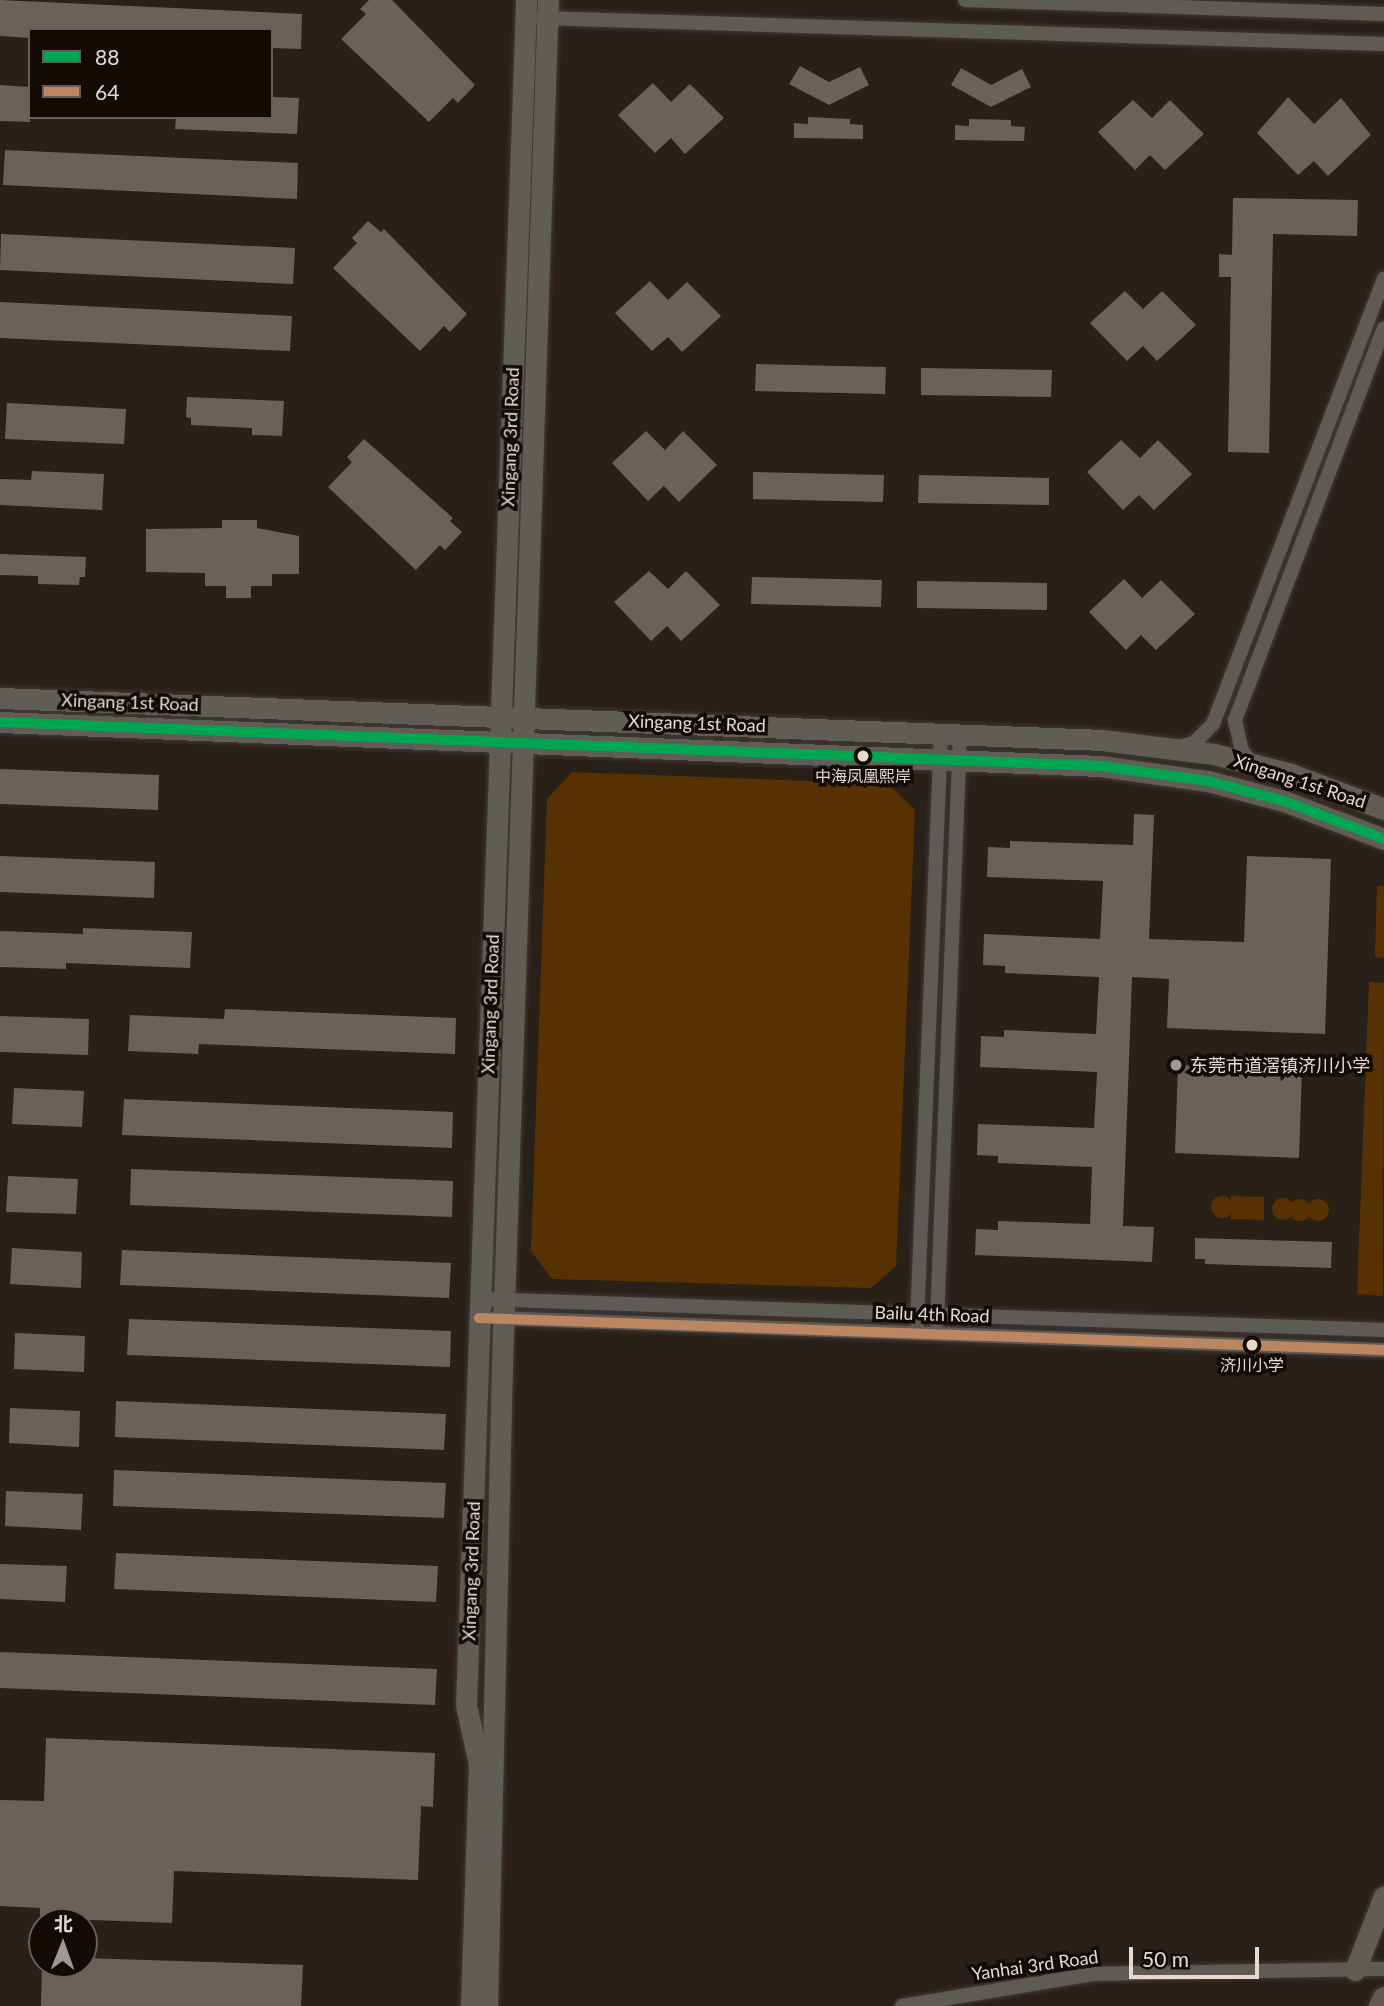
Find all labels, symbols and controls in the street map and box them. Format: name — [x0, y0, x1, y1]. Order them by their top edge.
legend — [28, 28, 273, 119]
text: 88 — [95, 44, 119, 69]
text: 64 — [95, 79, 119, 104]
street label: Xingang 3rd Road — [497, 367, 523, 507]
street label: Xingang 1st Road — [61, 689, 199, 715]
street label: Xingang 1st Road — [628, 710, 766, 736]
marker: 中海凤凰熙岸 — [856, 749, 870, 763]
street label: Xingang 1st Road — [1231, 749, 1369, 813]
place label: 中海凤凰熙岸 — [815, 766, 911, 786]
street label: Xingang 3rd Road — [477, 934, 503, 1074]
place label: 东莞市道滘镇济川小学 — [1190, 1054, 1370, 1076]
marker: 东莞市道滘镇济川小学 — [1168, 1057, 1184, 1073]
street label: Bailu 4th Road — [874, 1301, 990, 1327]
marker: 济川小学 — [1245, 1338, 1259, 1352]
place label: 济川小学 — [1220, 1355, 1284, 1375]
street label: Xingang 3rd Road — [458, 1501, 484, 1641]
north arrow — [28, 1908, 98, 1978]
text: 北 — [54, 1912, 73, 1935]
scale bar — [1132, 1932, 1262, 1976]
street label: Yanhai 3rd Road — [970, 1945, 1100, 1985]
text: 50 m — [1142, 1946, 1189, 1971]

